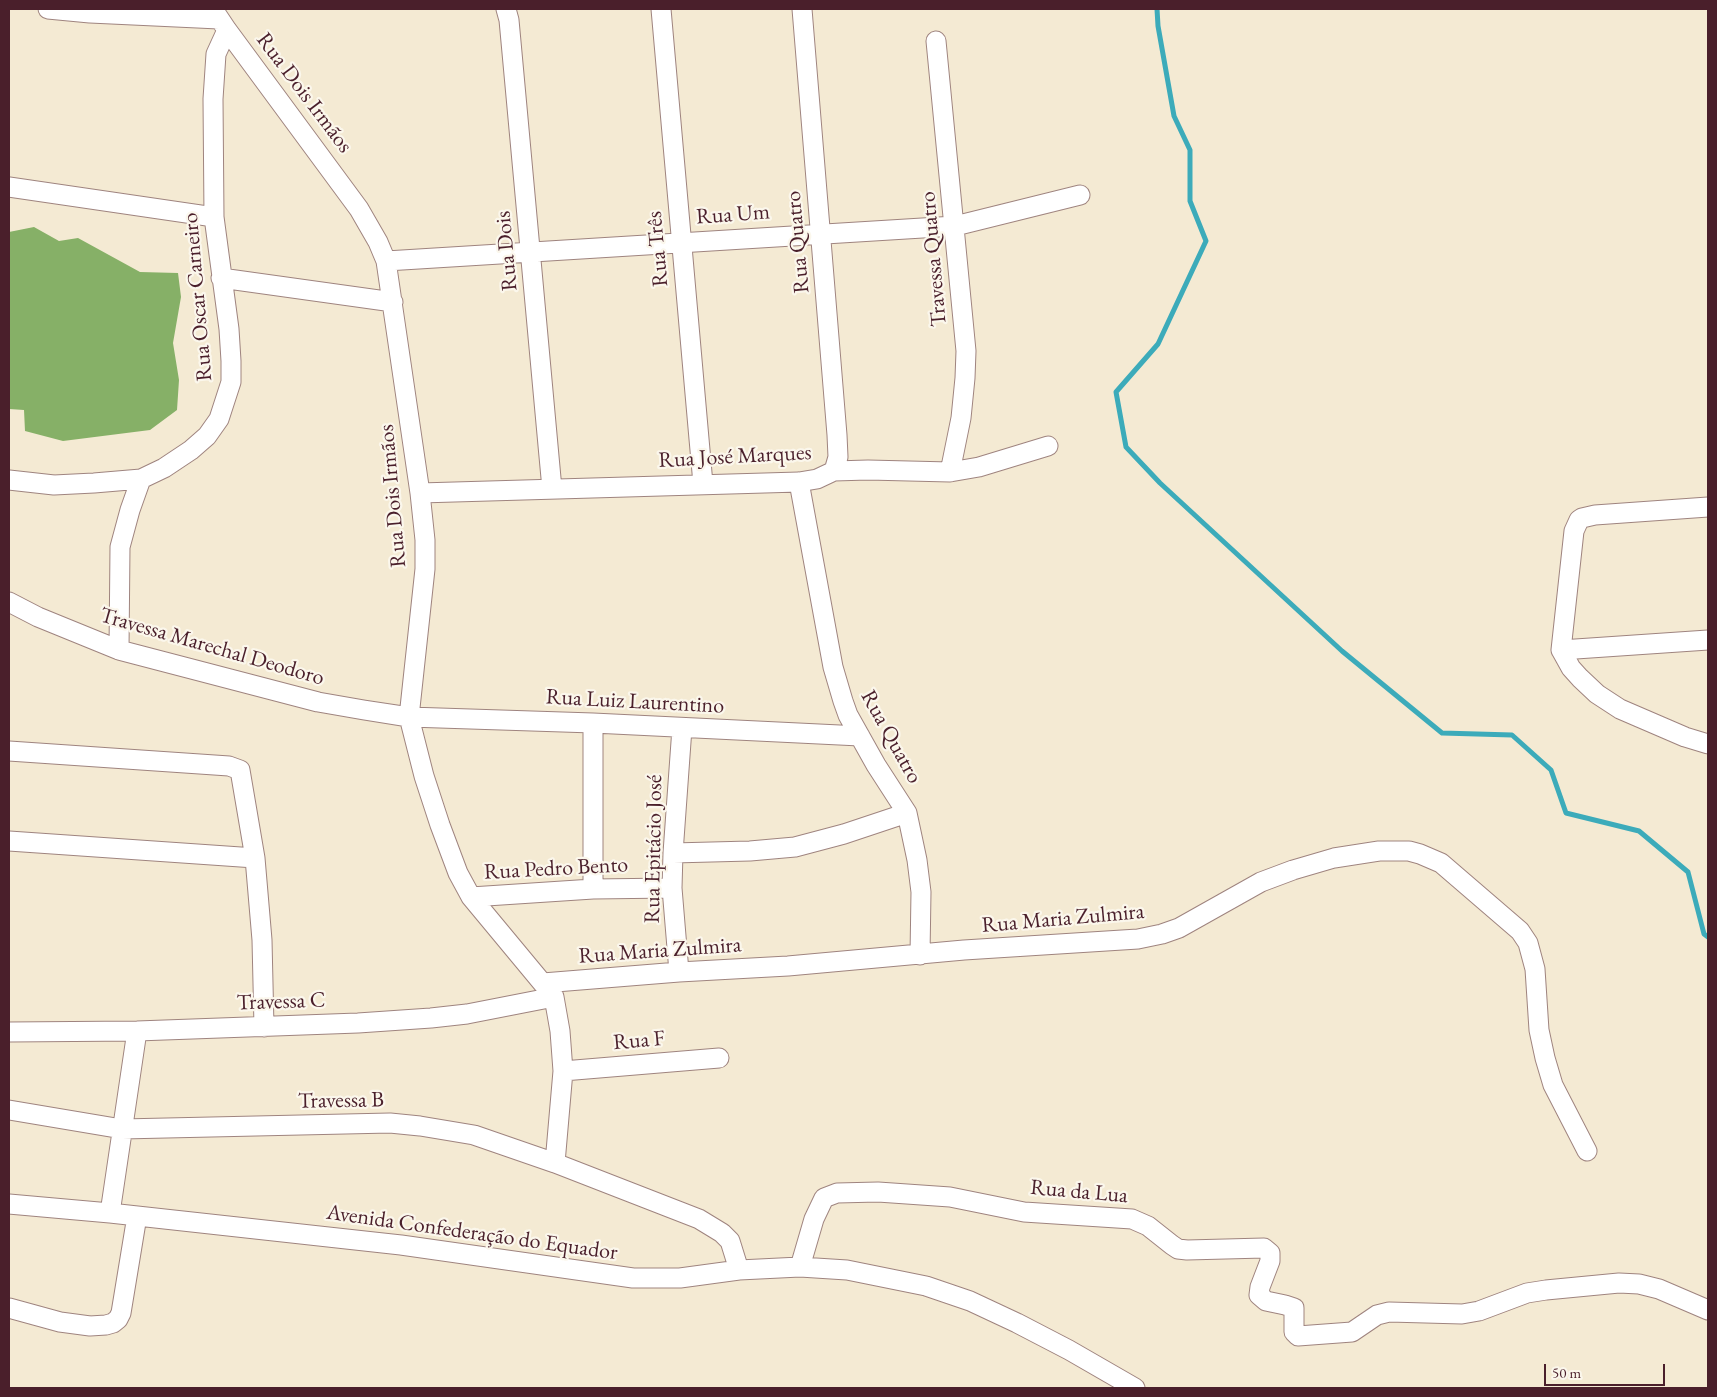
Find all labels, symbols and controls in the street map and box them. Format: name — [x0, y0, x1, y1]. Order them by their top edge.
street label: Rua Dois Irmãos — [250, 28, 358, 158]
street label: Rua Quatro — [780, 190, 816, 294]
street label: Travessa Quatro — [915, 190, 953, 328]
street label: Rua Um — [695, 199, 771, 231]
street label: Rua Dois — [490, 210, 524, 292]
street label: Rua Três — [642, 210, 674, 288]
street label: Rua Oscar Carneiro — [177, 212, 219, 382]
street label: Rua Dois Irmãos — [374, 423, 412, 569]
street label: Rua José Marques — [658, 440, 812, 474]
street label: Travessa Marechal Deodoro — [97, 602, 327, 692]
street label: Rua Luiz Laurentino — [545, 684, 725, 720]
street label: Rua Quatro — [855, 686, 927, 788]
street label: Rua Epitácio José — [640, 774, 668, 924]
street label: Rua Pedro Bento — [483, 852, 629, 886]
street label: Rua Maria Zulmira — [981, 899, 1145, 939]
street label: Rua Maria Zulmira — [578, 932, 742, 970]
street label: Travessa C — [236, 987, 326, 1017]
street label: Rua F — [612, 1026, 666, 1056]
street label: Travessa B — [298, 1087, 384, 1115]
street label: Rua da Lua — [1029, 1175, 1129, 1209]
street label: Avenida Confederação do Equador — [325, 1199, 619, 1267]
scale bar — [1547, 1354, 1668, 1386]
text: 50 m — [1552, 1363, 1581, 1382]

